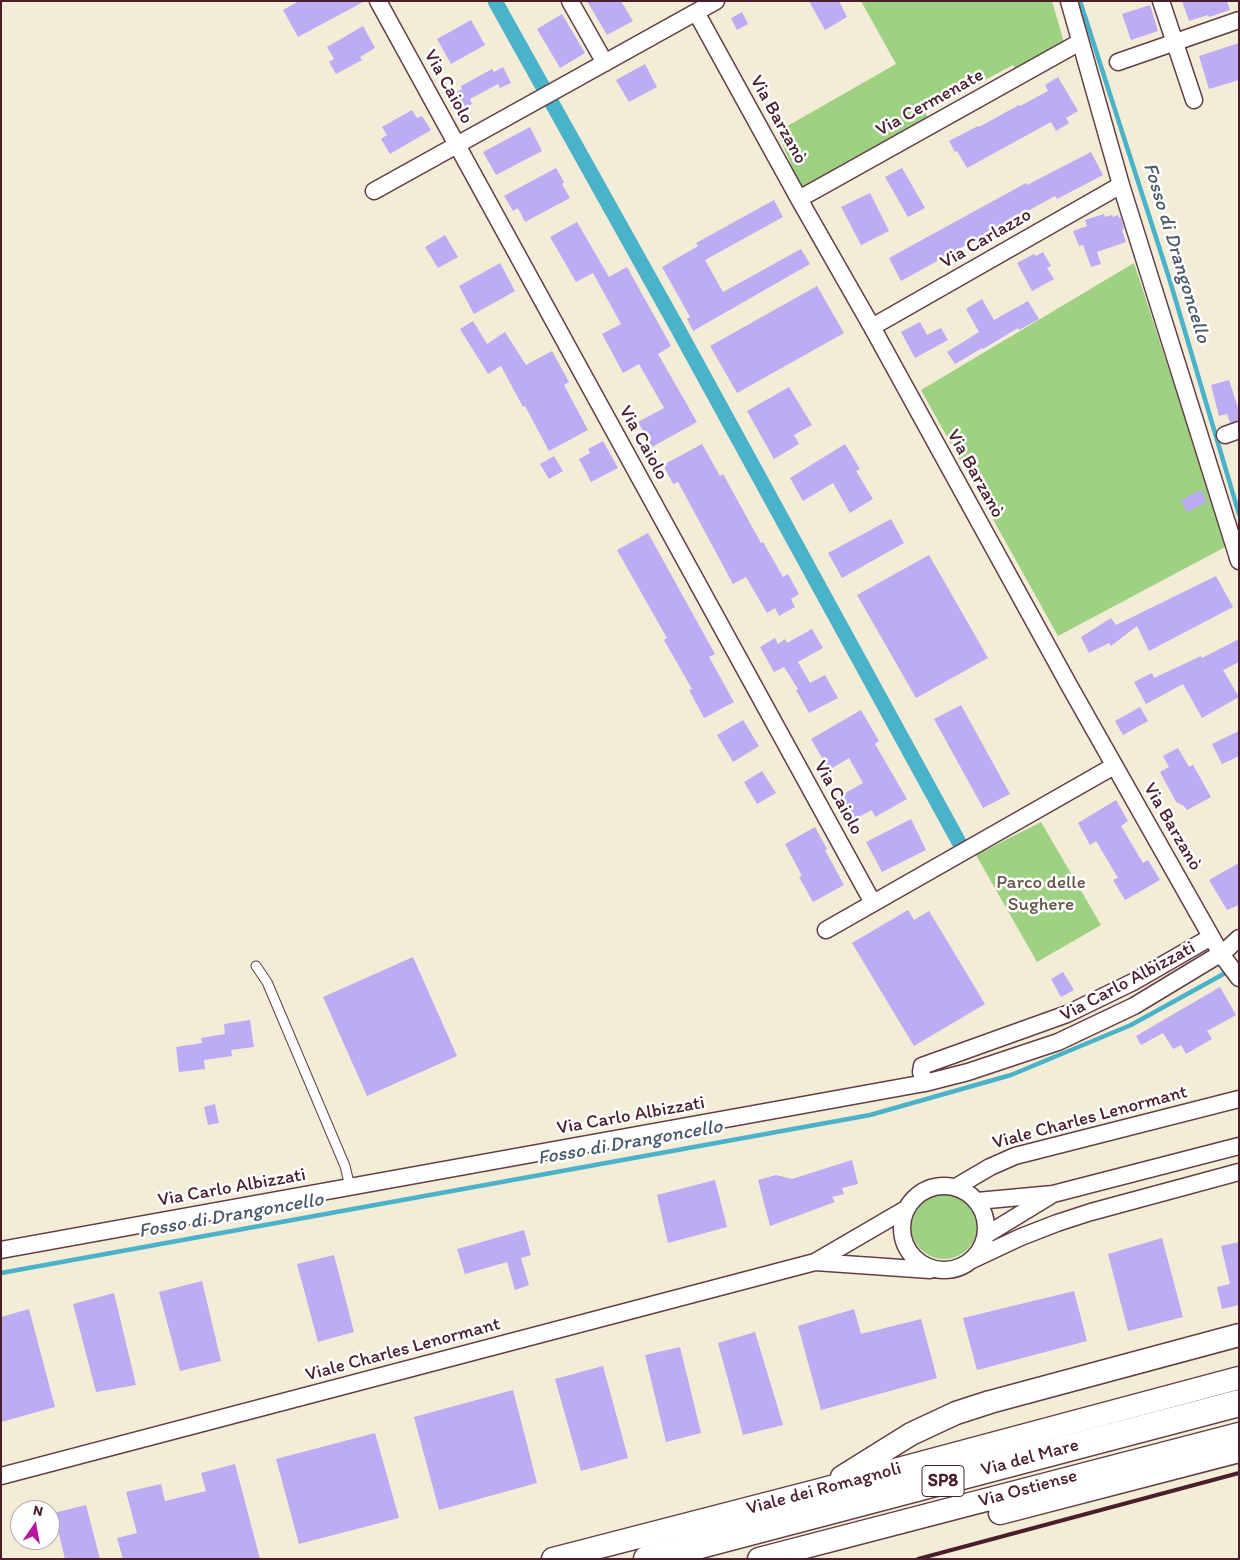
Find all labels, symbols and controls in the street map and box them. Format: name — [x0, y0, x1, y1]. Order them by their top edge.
street label: Via Caiolo — [418, 46, 478, 128]
street label: Via Cermenate — [872, 64, 988, 142]
street label: Via Barzanò — [744, 72, 812, 168]
water label: Fosso di Drangoncello — [1137, 160, 1215, 346]
street label: Via Carlazzo — [936, 204, 1036, 274]
street label: Via Caiolo — [613, 402, 673, 484]
street label: Via Barzanò — [941, 426, 1009, 522]
street label: Via Caiolo — [808, 757, 868, 839]
street label: Via Barzanò — [1138, 779, 1206, 875]
park label: Parco delle Sughere — [996, 872, 1086, 916]
street label: Via Carlo Albizzati — [1057, 937, 1199, 1027]
street label: Viale Charles Lenormant — [990, 1081, 1190, 1155]
street label: Via Carlo Albizzati — [555, 1092, 707, 1140]
water label: Fosso di Drangoncello — [536, 1115, 724, 1171]
street label: Via Carlo Albizzati — [156, 1164, 308, 1212]
water label: Fosso di Drangoncello — [137, 1188, 325, 1244]
street label: Viale Charles Lenormant — [303, 1313, 503, 1387]
street label: Via del Mare — [979, 1434, 1081, 1482]
street label: Viale dei Romagnoli — [744, 1457, 904, 1521]
road number: SP8 — [922, 1465, 964, 1496]
street label: Via Ostiense — [976, 1465, 1080, 1513]
north arrow — [10, 1500, 60, 1550]
text: N — [32, 1502, 44, 1520]

